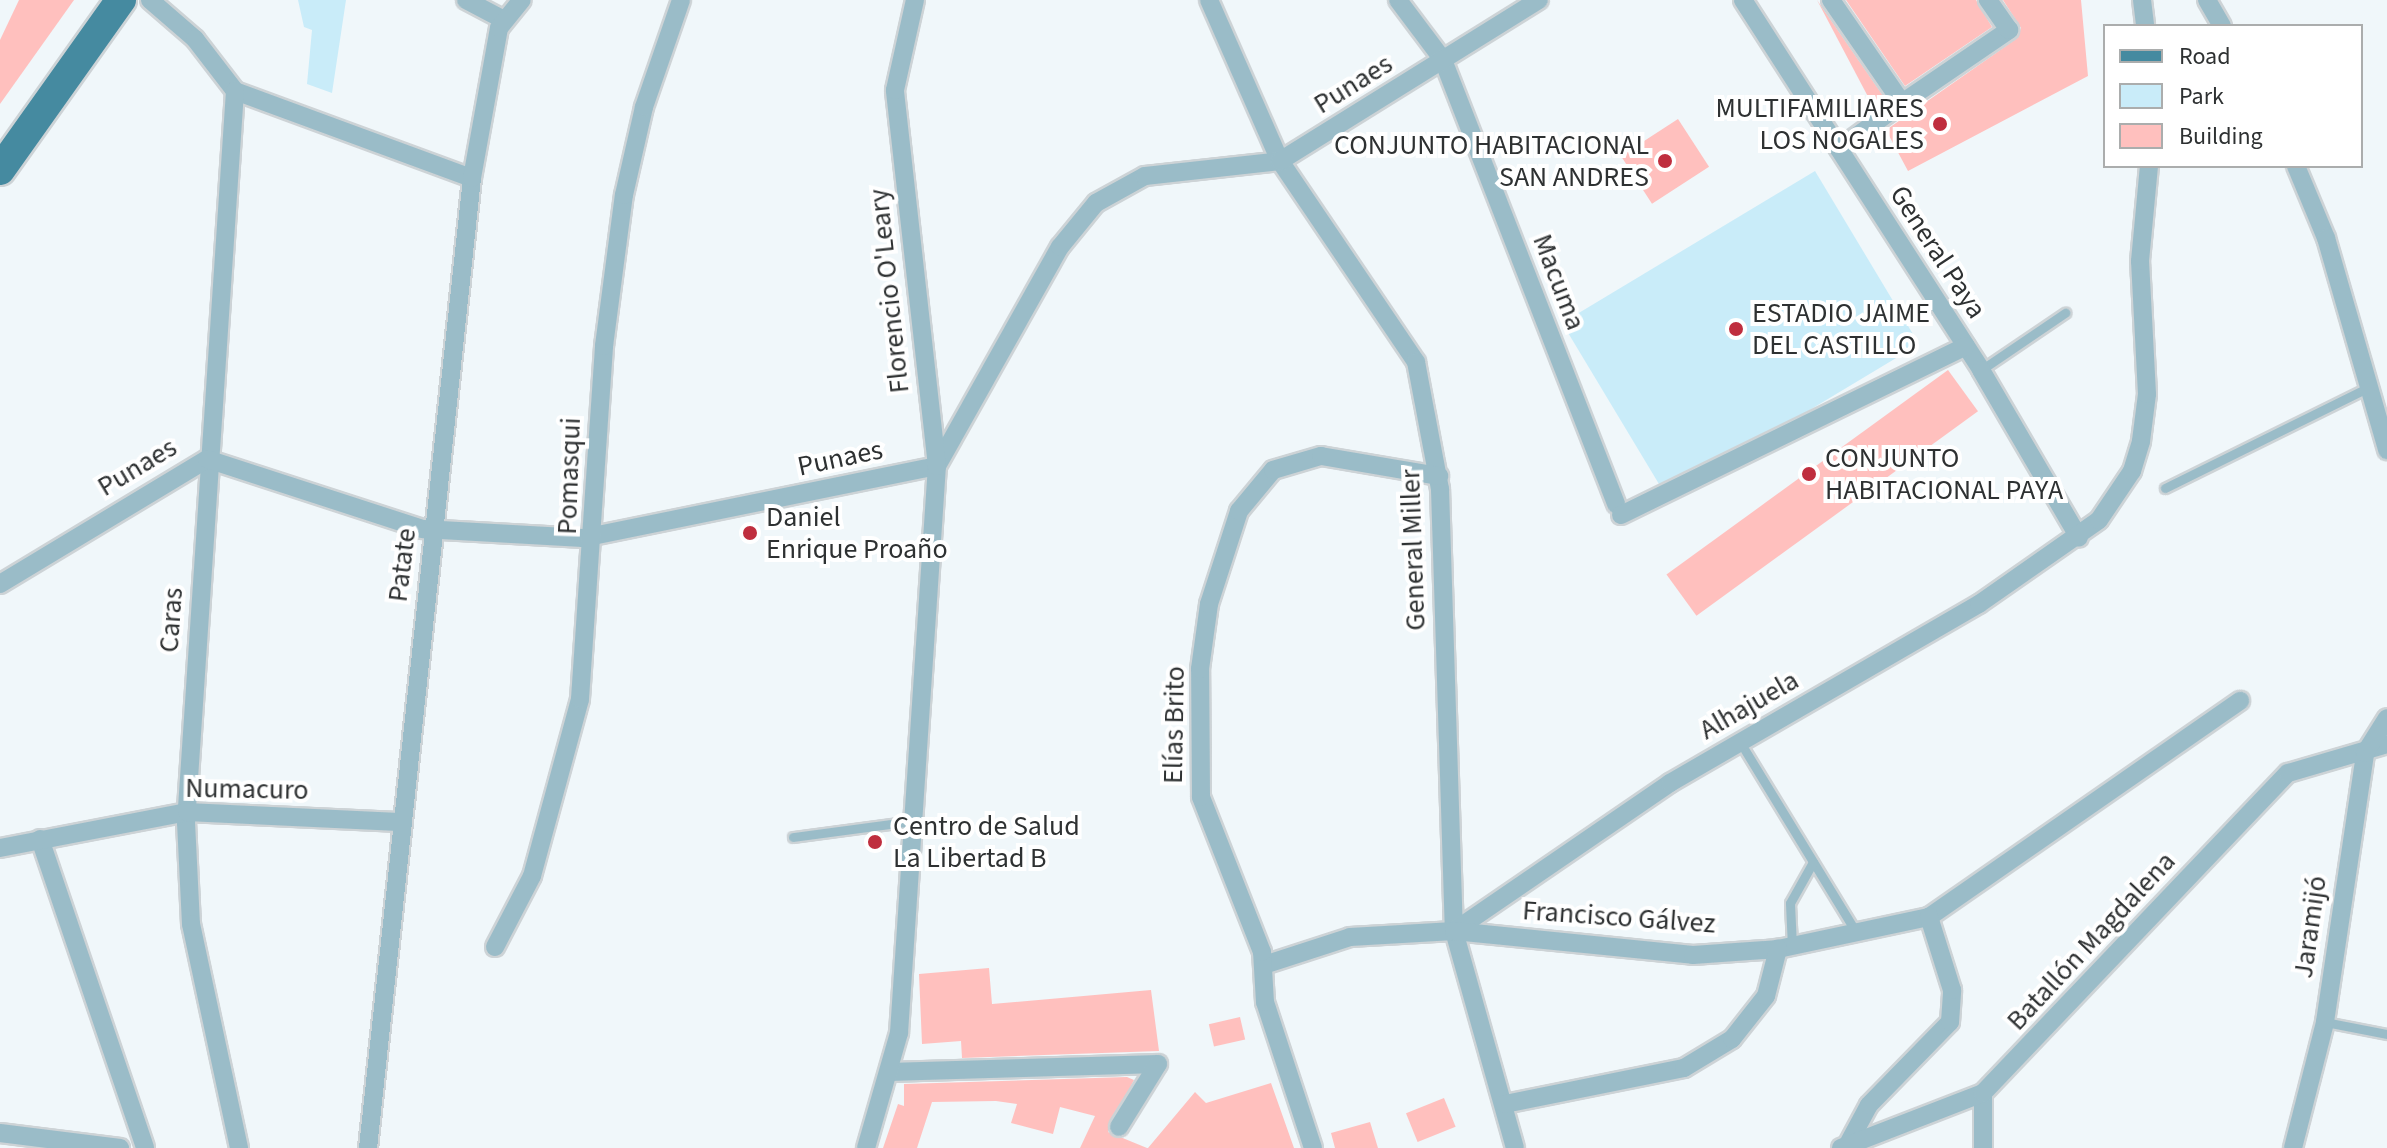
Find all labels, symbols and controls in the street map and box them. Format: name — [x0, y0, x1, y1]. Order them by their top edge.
legend — [2103, 24, 2363, 168]
text: Road — [2179, 39, 2231, 74]
street label: Punaes — [1308, 47, 1398, 121]
text: Park — [2179, 79, 2224, 114]
place label: MULTIFAMILIARES LOS NOGALES — [1715, 91, 1924, 157]
marker: MULTIFAMILIARES LOS NOGALES — [1931, 115, 1949, 133]
text: Building — [2179, 119, 2263, 154]
place label: CONJUNTO HABITACIONAL SAN ANDRES — [1334, 128, 1649, 194]
marker: CONJUNTO HABITACIONAL SAN ANDRES — [1656, 152, 1674, 170]
street label: General Paya — [1883, 179, 1993, 325]
street label: Florencio O'Leary — [862, 187, 916, 395]
street label: Macuma — [1525, 229, 1593, 335]
place label: ESTADIO JAIME DEL CASTILLO — [1752, 296, 1930, 362]
marker: ESTADIO JAIME DEL CASTILLO — [1727, 320, 1745, 338]
street label: Pomasqui — [550, 417, 588, 535]
street label: Punaes — [91, 430, 183, 504]
street label: Punaes — [794, 433, 886, 483]
place label: CONJUNTO HABITACIONAL PAYA — [1825, 441, 2063, 507]
marker: CONJUNTO HABITACIONAL PAYA — [1800, 465, 1818, 483]
street label: General Miller — [1393, 469, 1433, 631]
place label: Daniel Enrique Proaño — [766, 500, 948, 566]
marker: Daniel Enrique Proaño — [741, 524, 759, 542]
street label: Patate — [381, 526, 423, 604]
street label: Caras — [152, 586, 190, 654]
street label: Alhajuela — [1693, 663, 1805, 747]
street label: Elías Brito — [1156, 666, 1192, 784]
street label: Numacuro — [185, 771, 309, 807]
place label: Centro de Salud La Libertad B — [893, 809, 1080, 875]
marker: Centro de Salud La Libertad B — [864, 831, 886, 853]
street label: Batallón Magdalena — [2000, 845, 2182, 1037]
street label: Jaramijó — [2286, 874, 2334, 980]
street label: Francisco Gálvez — [1521, 893, 1717, 941]

